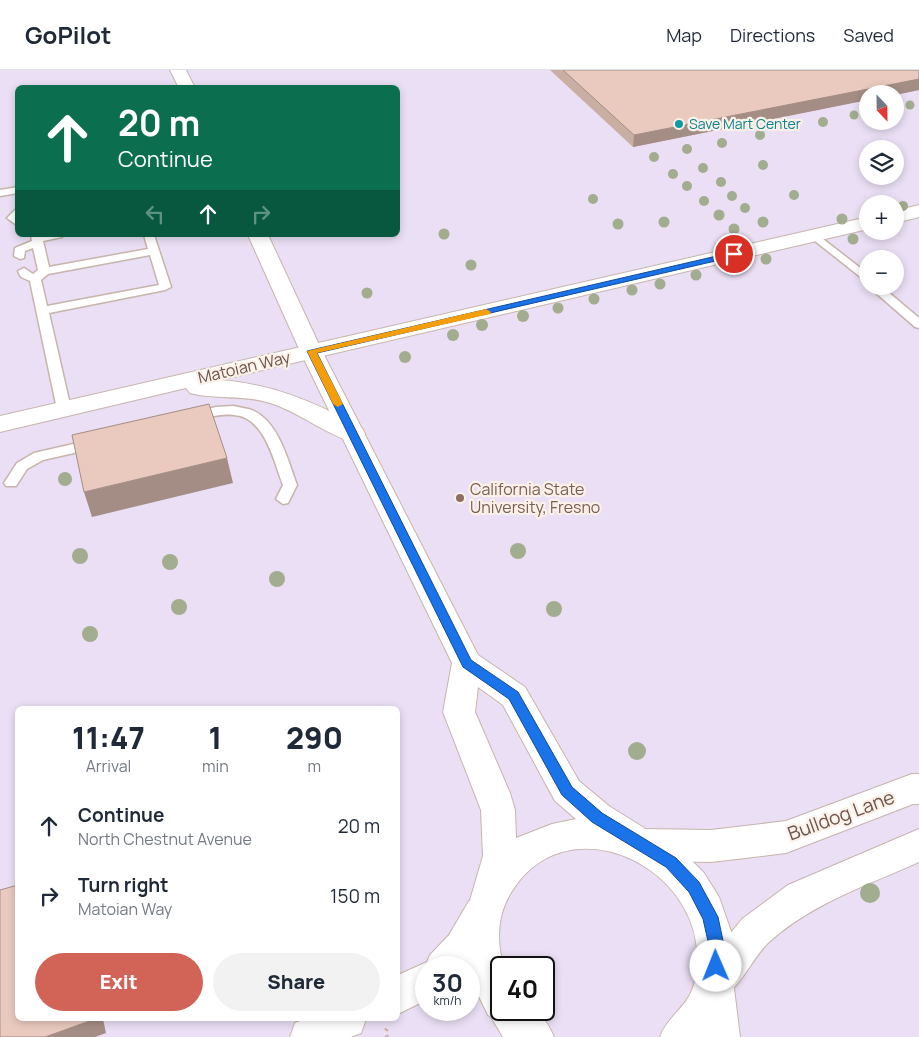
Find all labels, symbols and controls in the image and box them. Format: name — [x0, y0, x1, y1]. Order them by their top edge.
text: GoPilot — [25, 18, 111, 51]
text: Map — [666, 23, 702, 47]
text: Directions — [730, 23, 815, 47]
text: Saved — [843, 23, 894, 47]
north arrow — [859, 85, 904, 130]
map controls — [859, 85, 904, 295]
text: 20 m — [118, 99, 200, 147]
icon: ahead — [35, 105, 100, 170]
place label: Save Mart Center — [689, 114, 801, 133]
marker: Save Mart Center — [673, 118, 685, 130]
button: layers — [859, 140, 904, 185]
text: Continue — [118, 144, 213, 174]
button: + — [859, 195, 904, 240]
icon: left — [141, 200, 169, 228]
icon: ahead — [194, 200, 222, 228]
icon: right — [247, 200, 275, 228]
pin — [713, 233, 755, 275]
icon: arrive — [720, 240, 748, 268]
button: − — [859, 250, 904, 295]
street label: Matoian Way — [196, 346, 293, 388]
place label: California State University, Fresno — [470, 478, 600, 518]
marker: California State University, Fresno — [454, 492, 466, 504]
text: 11:47 — [72, 717, 145, 758]
text: 1 — [209, 717, 222, 758]
text: 290 — [286, 717, 343, 758]
text: Arrival — [86, 755, 131, 777]
text: min — [202, 755, 229, 777]
text: m — [308, 755, 321, 777]
street label: Bulldog Lane — [784, 784, 898, 846]
text: Continue — [78, 802, 164, 828]
icon: ahead — [35, 812, 63, 840]
text: 20 m — [338, 813, 380, 839]
text: North Chestnut Avenue — [78, 828, 252, 850]
text: Turn right — [78, 872, 168, 898]
icon: right — [35, 882, 63, 910]
text: 150 m — [330, 883, 380, 909]
text: Matoian Way — [78, 898, 172, 920]
position arrow — [689, 939, 741, 991]
button: Exit — [35, 953, 203, 1011]
button: Share — [213, 953, 380, 1011]
speed limit sign: 40 — [490, 956, 555, 1021]
text: 30 — [432, 965, 463, 1000]
text: km/h — [434, 992, 461, 1009]

